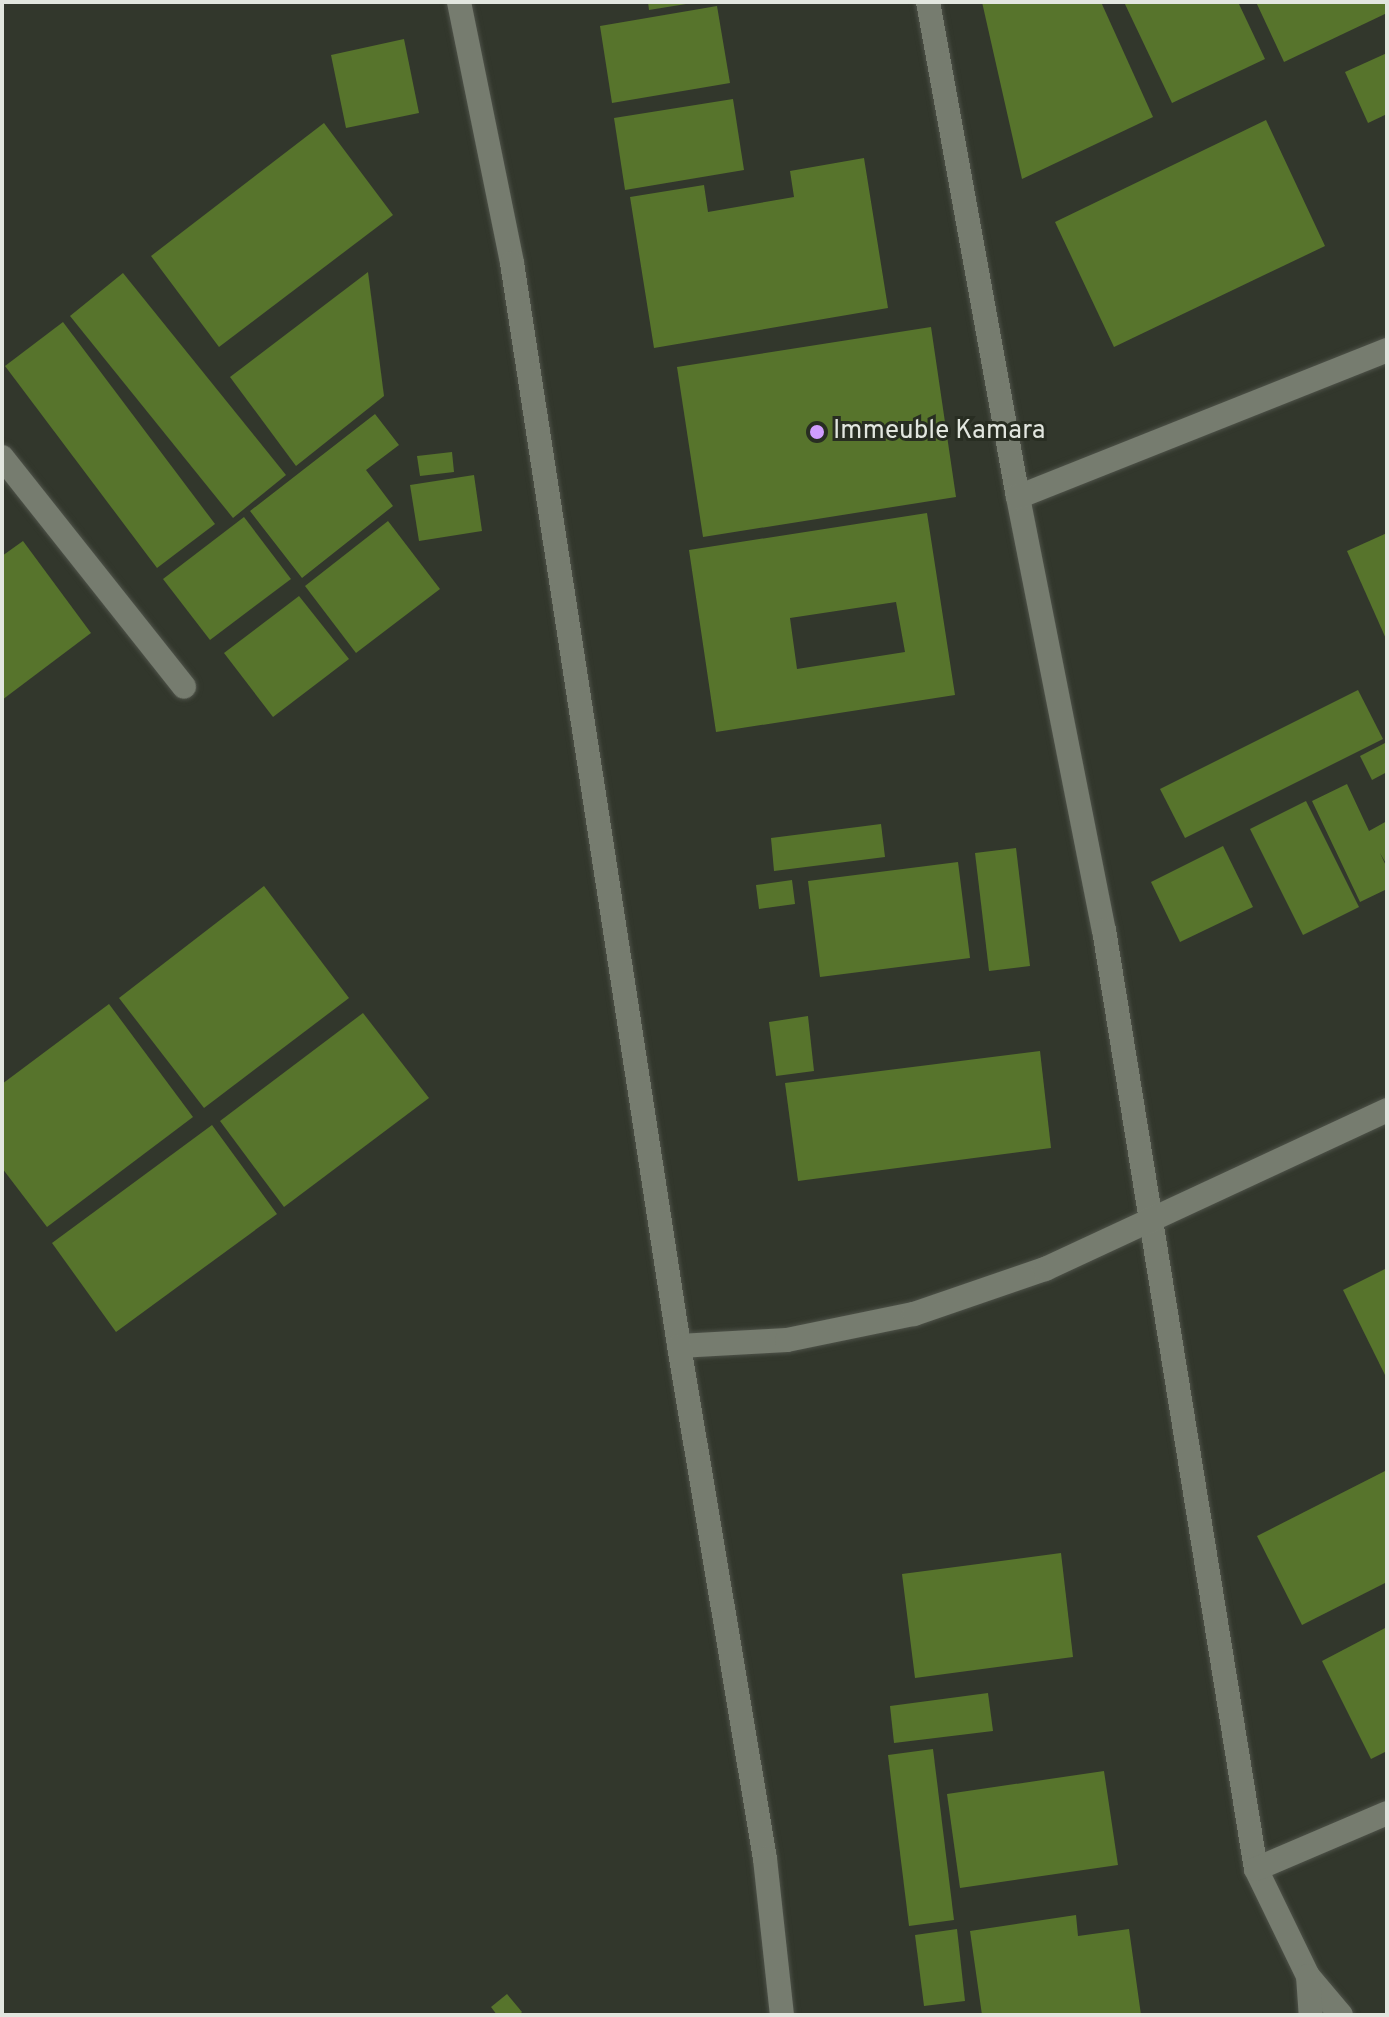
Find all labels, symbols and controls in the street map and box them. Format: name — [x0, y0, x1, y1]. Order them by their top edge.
place label: Immeuble Kamara — [833, 416, 1045, 448]
marker: Immeuble Kamara — [808, 423, 826, 441]

